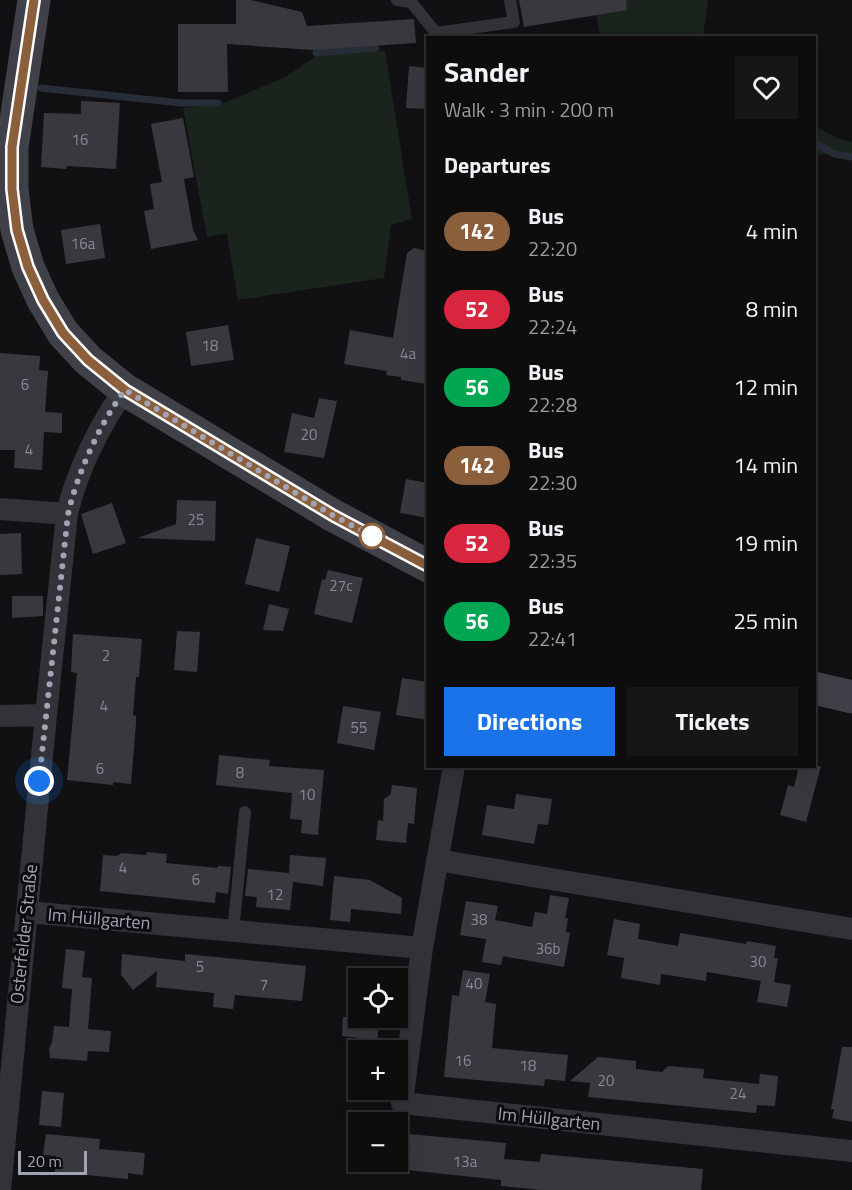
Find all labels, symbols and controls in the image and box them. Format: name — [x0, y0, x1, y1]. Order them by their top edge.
text: Sander — [444, 50, 529, 93]
button: heart — [735, 56, 798, 119]
text: Walk · 3 min · 200 m — [444, 94, 614, 125]
house number: 16 — [72, 128, 88, 151]
text: Departures — [444, 148, 551, 182]
text: Bus — [528, 199, 564, 233]
text: 4 min — [746, 214, 798, 248]
text: 142 — [459, 215, 495, 247]
house number: 16a — [71, 232, 96, 255]
text: 22:20 — [528, 233, 577, 264]
text: Bus — [528, 277, 564, 311]
text: 8 min — [746, 292, 798, 326]
text: 52 — [465, 293, 489, 325]
text: 22:24 — [528, 311, 577, 342]
house number: 18 — [202, 334, 218, 357]
house number: 4a — [400, 342, 416, 365]
text: Bus — [528, 355, 564, 389]
text: 12 min — [733, 370, 798, 404]
text: 56 — [465, 371, 489, 403]
house number: 6 — [21, 373, 29, 396]
text: 22:28 — [528, 389, 577, 420]
house number: 20 — [301, 423, 317, 446]
text: Bus — [528, 433, 564, 467]
house number: 4 — [25, 438, 33, 461]
text: 14 min — [733, 448, 798, 482]
text: 142 — [459, 449, 495, 481]
text: 22:30 — [528, 467, 577, 498]
house number: 25 — [188, 508, 204, 531]
text: Bus — [528, 511, 564, 545]
unlabelled marker — [359, 523, 385, 549]
text: 19 min — [733, 526, 798, 560]
text: 52 — [465, 527, 489, 559]
text: 22:35 — [528, 545, 577, 576]
house number: 27c — [329, 574, 353, 597]
text: Bus — [528, 589, 564, 623]
text: 25 min — [733, 604, 798, 638]
text: 56 — [465, 605, 489, 637]
text: 22:41 — [528, 623, 577, 654]
house number: 2 — [102, 644, 110, 667]
button: Directions — [444, 687, 615, 756]
button: Tickets — [627, 687, 798, 756]
house number: 4 — [100, 694, 108, 717]
house number: 55 — [351, 716, 367, 739]
house number: 6 — [96, 757, 104, 780]
house number: 8 — [236, 761, 244, 784]
your location — [24, 766, 54, 796]
house number: 10 — [299, 783, 315, 806]
house number: 4 — [119, 856, 127, 879]
street label: Osterfelder Straße — [3, 863, 44, 1005]
house number: 6 — [192, 868, 200, 891]
house number: 12 — [267, 883, 283, 906]
street label: Im Hüllgarten — [47, 901, 152, 936]
house number: 38 — [471, 908, 487, 931]
house number: 36b — [536, 937, 560, 960]
house number: 30 — [750, 950, 766, 973]
house number: 5 — [196, 955, 204, 978]
map controls — [348, 968, 408, 1172]
button: locate — [348, 968, 408, 1028]
house number: 40 — [466, 972, 482, 995]
house number: 7 — [260, 973, 268, 996]
button: + — [348, 1040, 408, 1100]
house number: 16 — [455, 1049, 471, 1072]
house number: 18 — [520, 1054, 536, 1077]
house number: 20 — [598, 1069, 614, 1092]
house number: 24 — [730, 1082, 746, 1105]
street label: Im Hüllgarten — [496, 1100, 602, 1137]
button: − — [348, 1112, 408, 1172]
scale bar — [18, 1148, 87, 1176]
text: 20 m — [27, 1149, 62, 1173]
house number: 13a — [453, 1150, 478, 1173]

